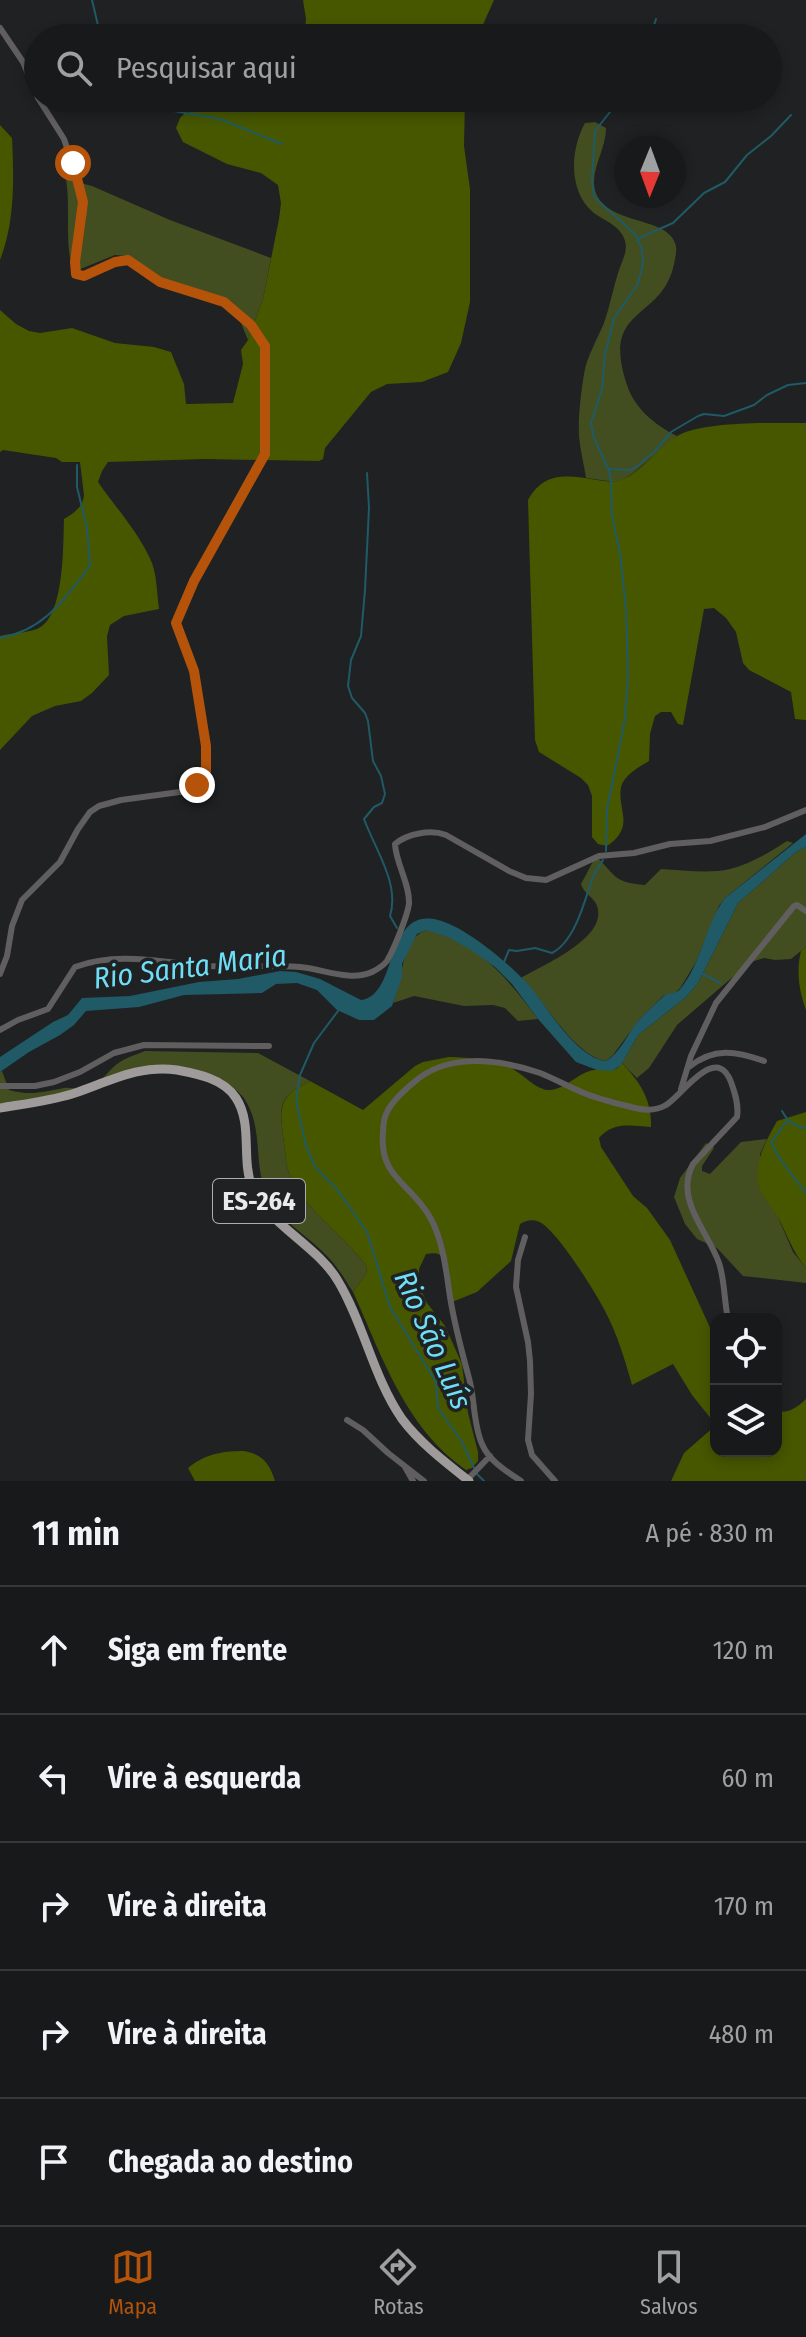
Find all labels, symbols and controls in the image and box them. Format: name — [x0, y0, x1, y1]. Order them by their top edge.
search box — [24, 24, 782, 112]
icon: search — [52, 46, 96, 90]
text: Pesquisar aqui — [116, 50, 297, 86]
north arrow — [614, 136, 686, 208]
route start — [55, 145, 91, 181]
route end — [179, 767, 215, 803]
water label: Rio Santa Maria — [91, 937, 289, 997]
road number: ES-264 — [213, 1179, 305, 1223]
water label: Rio São Luís — [386, 1265, 480, 1415]
map controls — [710, 1313, 782, 1457]
button: locate — [710, 1313, 782, 1385]
button: layers — [710, 1385, 782, 1457]
text: 11 min — [32, 1513, 120, 1554]
text: A pé · 830 m — [645, 1518, 774, 1549]
icon: ahead — [32, 1628, 76, 1672]
text: Siga em frente — [108, 1632, 287, 1668]
text: 120 m — [713, 1635, 774, 1666]
icon: left — [32, 1756, 76, 1800]
text: Vire à esquerda — [108, 1760, 301, 1796]
text: 60 m — [721, 1763, 774, 1794]
icon: right — [32, 1884, 76, 1928]
text: Vire à direita — [108, 1888, 267, 1924]
text: 170 m — [714, 1891, 774, 1922]
icon: right — [32, 2012, 76, 2056]
text: Vire à direita — [108, 2016, 267, 2052]
text: 480 m — [709, 2019, 774, 2050]
icon: arrive — [32, 2140, 76, 2184]
text: Chegada ao destino — [108, 2144, 353, 2180]
tab: Mapa — [108, 2245, 157, 2320]
tab: Rotas — [373, 2245, 424, 2320]
tab: Salvos — [640, 2245, 698, 2320]

